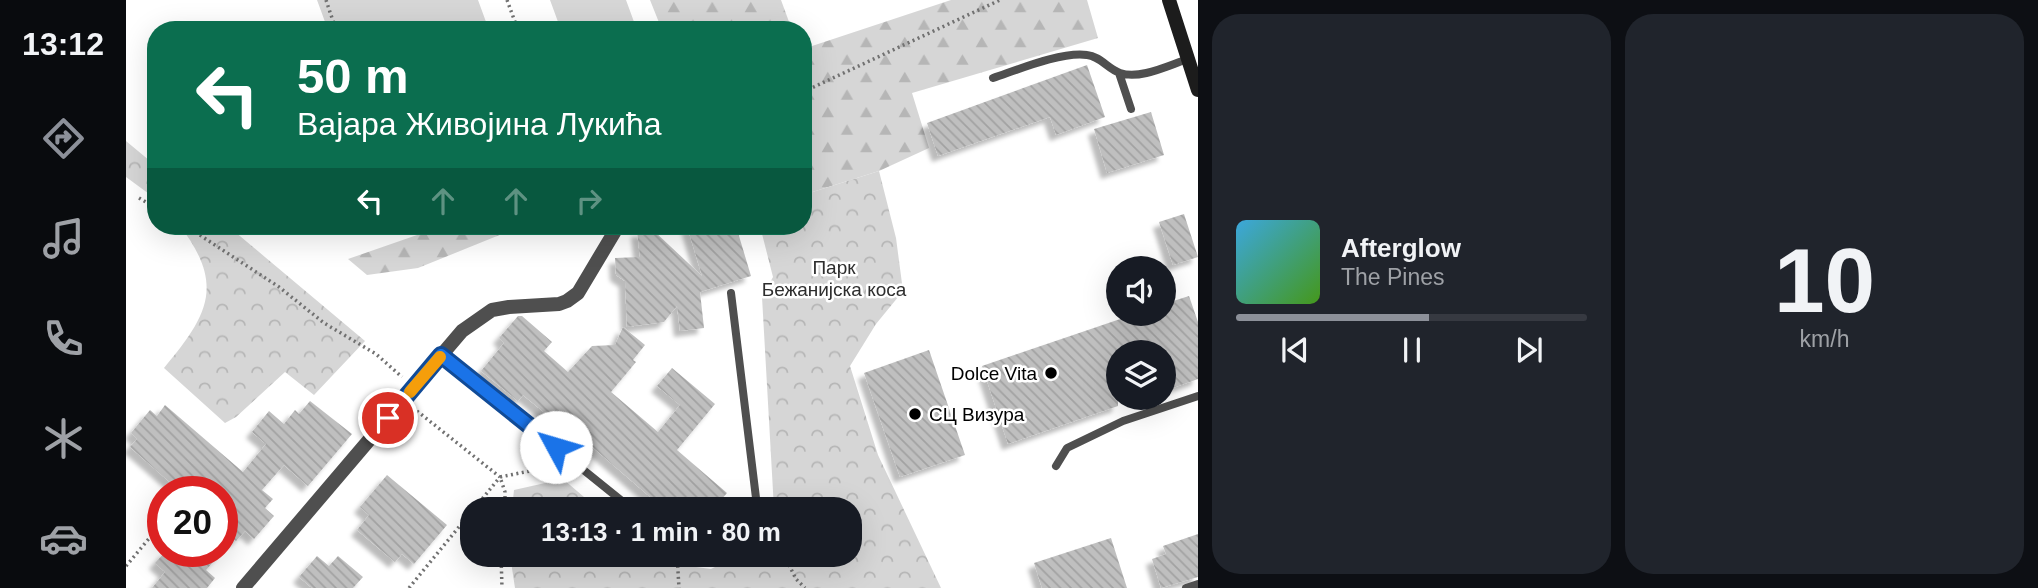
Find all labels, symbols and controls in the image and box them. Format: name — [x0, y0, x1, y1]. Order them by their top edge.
text: 13:12 — [22, 26, 104, 62]
icon: left — [182, 49, 273, 140]
text: 50 m — [297, 49, 409, 103]
text: Вајара Живојина Лукића — [297, 106, 662, 142]
icon: directions — [39, 114, 88, 163]
icon: left — [351, 182, 389, 220]
icon: ahead — [424, 182, 462, 220]
icon: ahead — [497, 182, 535, 220]
icon: right — [570, 182, 608, 220]
icon: music — [39, 214, 88, 263]
text: 10 — [1774, 230, 1875, 331]
text: Afterglow — [1341, 233, 1461, 263]
map controls — [1106, 256, 1176, 410]
button: sound — [1106, 256, 1176, 326]
park label: Парк Бежанијска коса — [762, 257, 907, 300]
text: The Pines — [1341, 264, 1445, 290]
icon: phone — [39, 314, 88, 363]
text: km/h — [1800, 326, 1849, 352]
icon: previous — [1276, 331, 1314, 369]
icon: pause — [1393, 331, 1431, 369]
icon: next — [1510, 331, 1548, 369]
button: layers — [1106, 340, 1176, 410]
place label: Dolce Vita — [951, 363, 1037, 384]
marker: Dolce Vita — [1043, 365, 1059, 381]
pin — [358, 388, 418, 448]
icon: arrive — [369, 399, 407, 437]
place label: СЦ Визура — [929, 404, 1025, 425]
marker: СЦ Визура — [907, 406, 923, 422]
position arrow — [519, 410, 593, 484]
icon: climate — [39, 414, 88, 463]
speed limit sign: 20 — [147, 476, 238, 567]
icon: car — [39, 514, 88, 563]
text: 13:13 · 1 min · 80 m — [541, 517, 781, 547]

